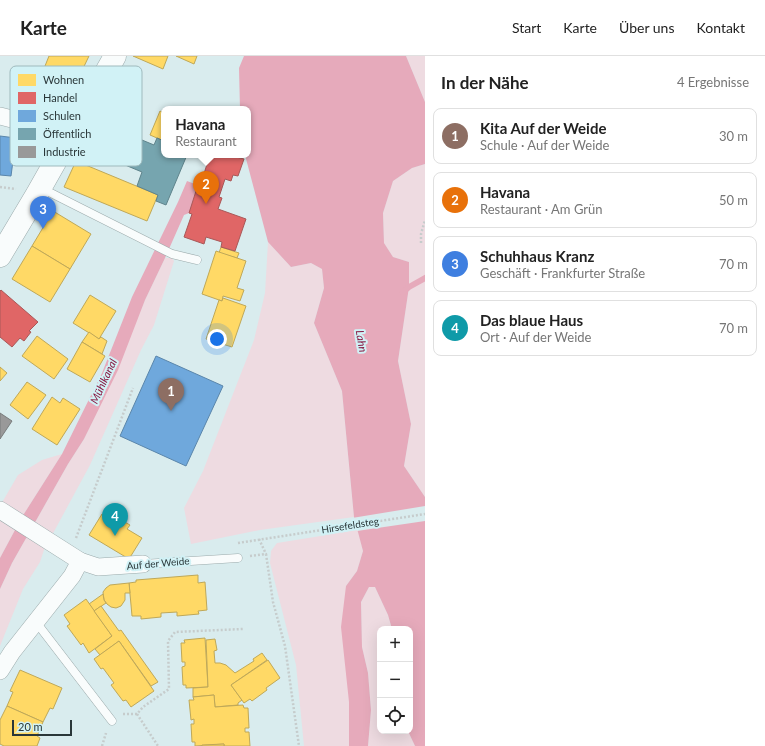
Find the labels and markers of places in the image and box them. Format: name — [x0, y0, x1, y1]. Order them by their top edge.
pin: 2 — [193, 171, 219, 204]
pin: 3 — [30, 196, 56, 229]
pin: 1 — [158, 378, 184, 411]
pin: 4 — [102, 503, 128, 536]

